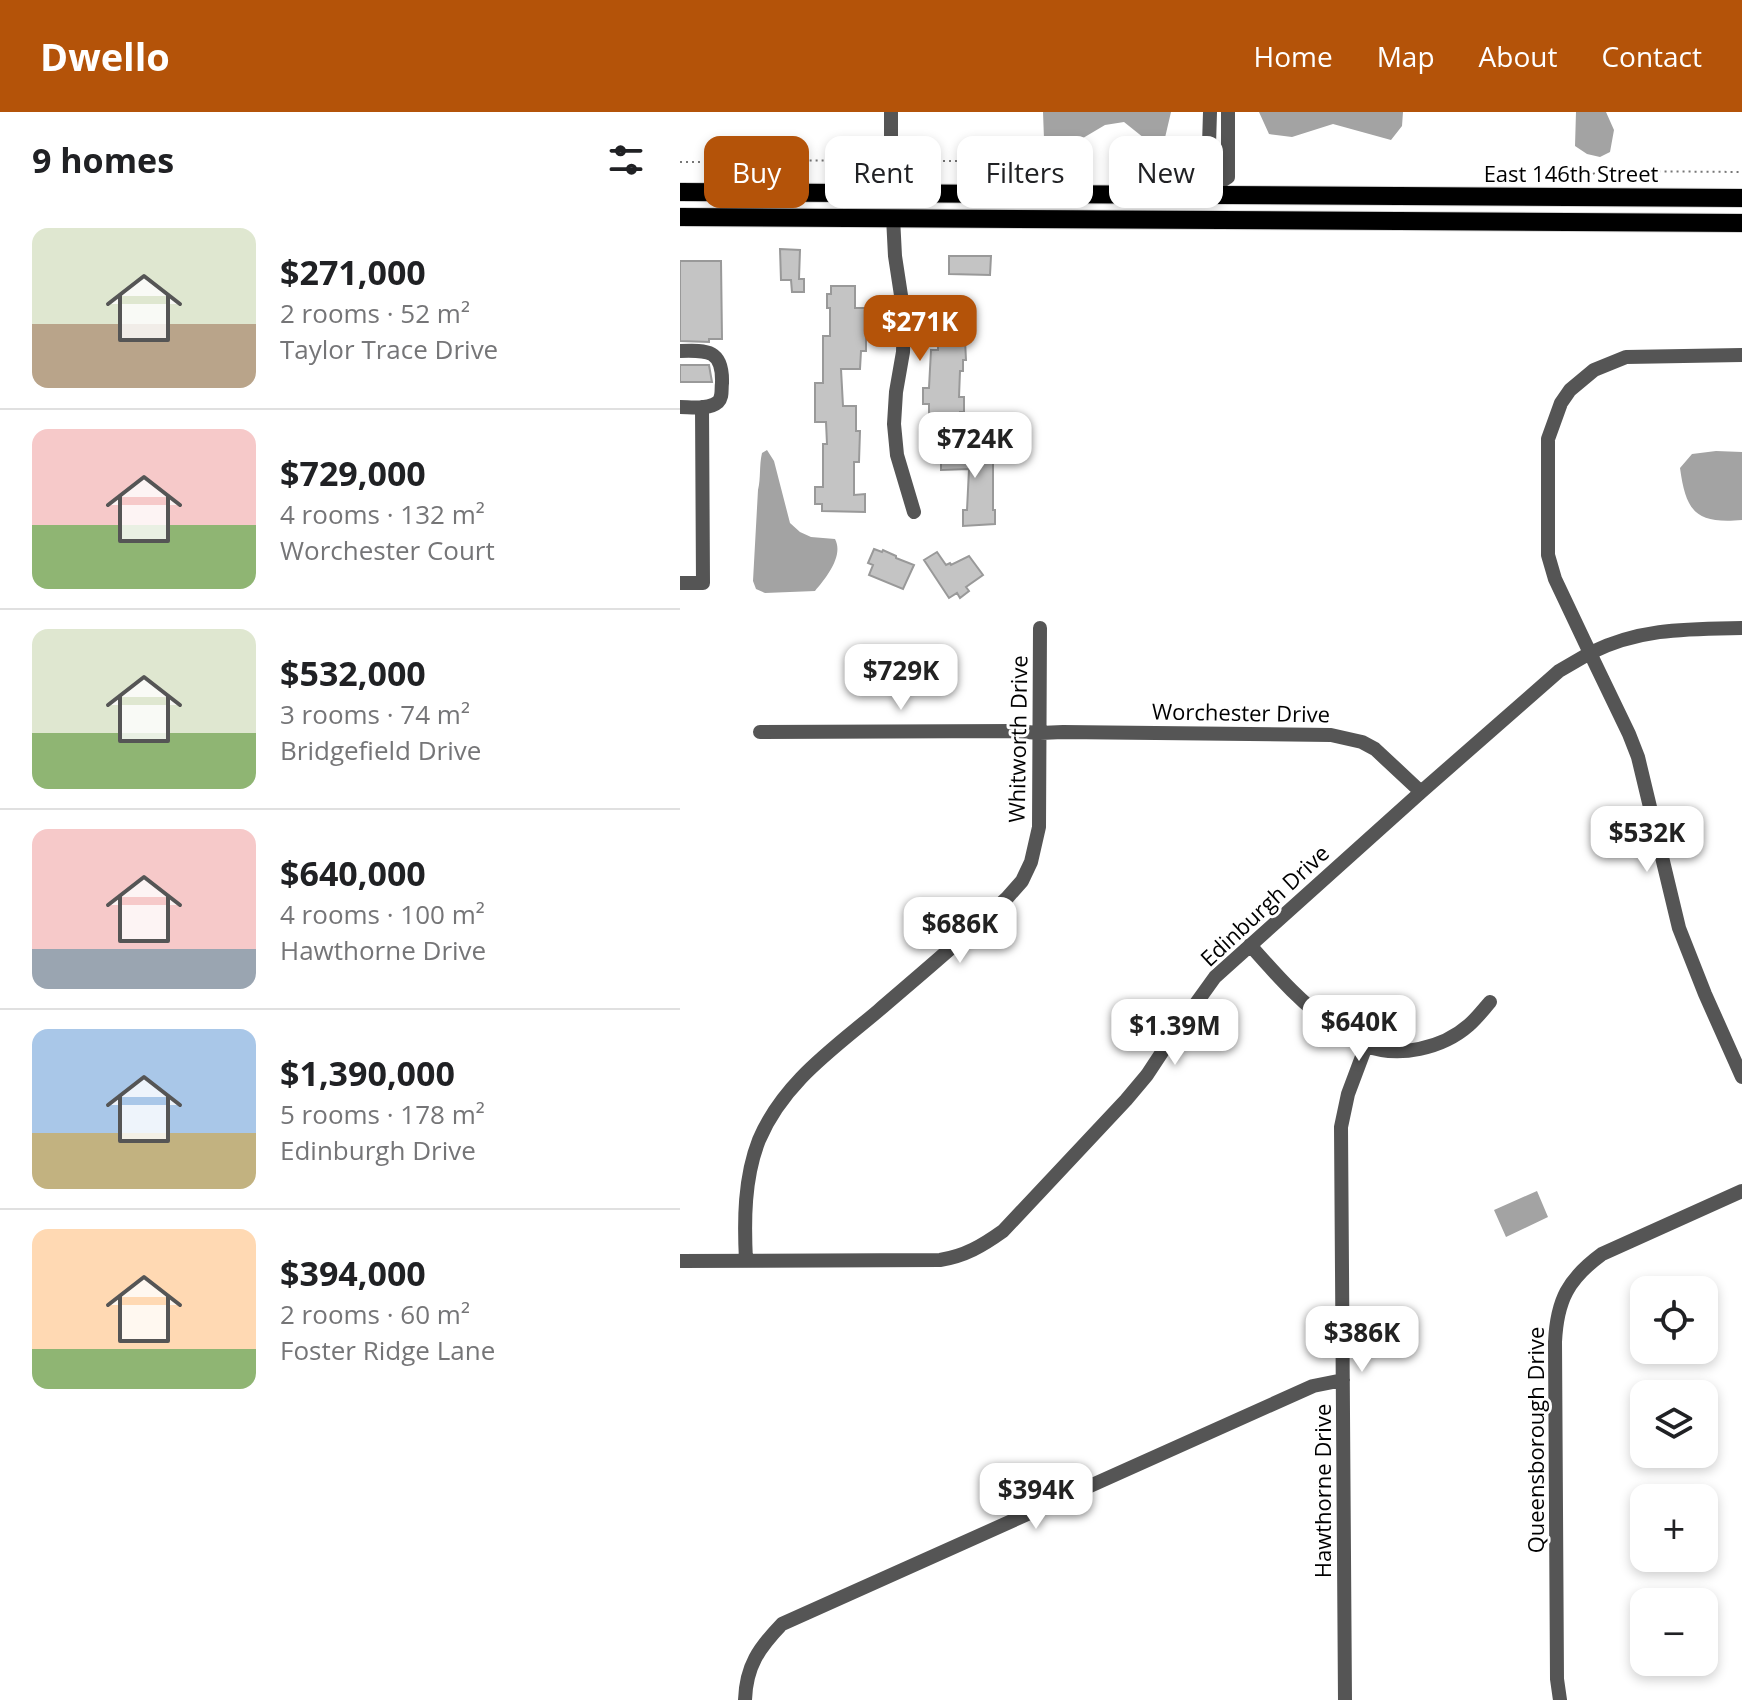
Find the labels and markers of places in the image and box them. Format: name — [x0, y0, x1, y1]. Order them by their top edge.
pin: $271K — [864, 295, 976, 363]
pin: $724K — [919, 412, 1031, 480]
pin: $729K — [845, 644, 957, 712]
pin: $532K — [1591, 806, 1703, 874]
pin: $686K — [904, 897, 1016, 965]
pin: $640K — [1303, 995, 1415, 1063]
pin: $1.39M — [1110, 999, 1240, 1067]
pin: $386K — [1306, 1306, 1418, 1374]
pin: $394K — [980, 1463, 1092, 1531]

